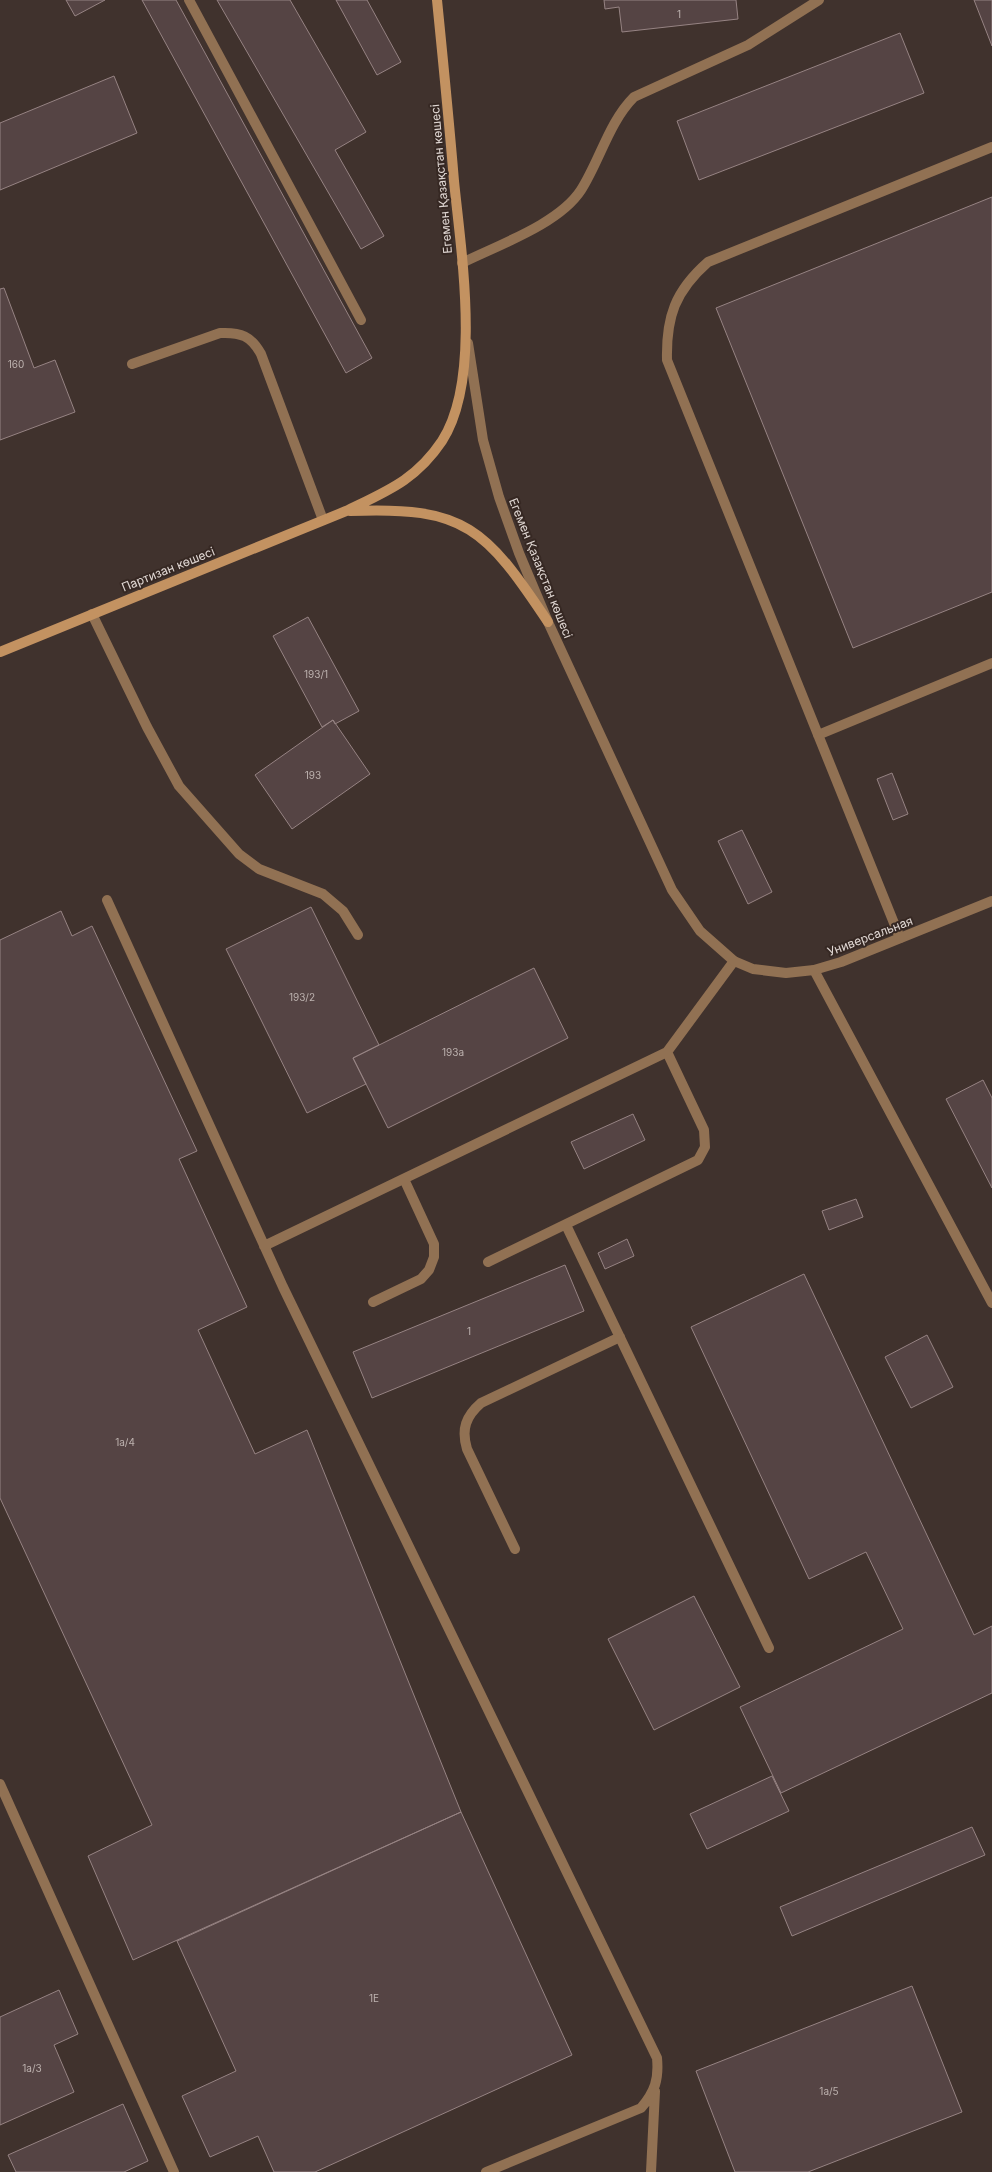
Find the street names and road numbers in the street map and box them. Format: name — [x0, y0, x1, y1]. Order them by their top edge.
street label: Егемен Қазақстан көшесі — [427, 104, 455, 254]
street label: Егемен Қазақстан көшесі — [506, 496, 576, 640]
street label: Партизан көшесі — [119, 543, 217, 595]
street label: Универсальная — [825, 913, 915, 959]

